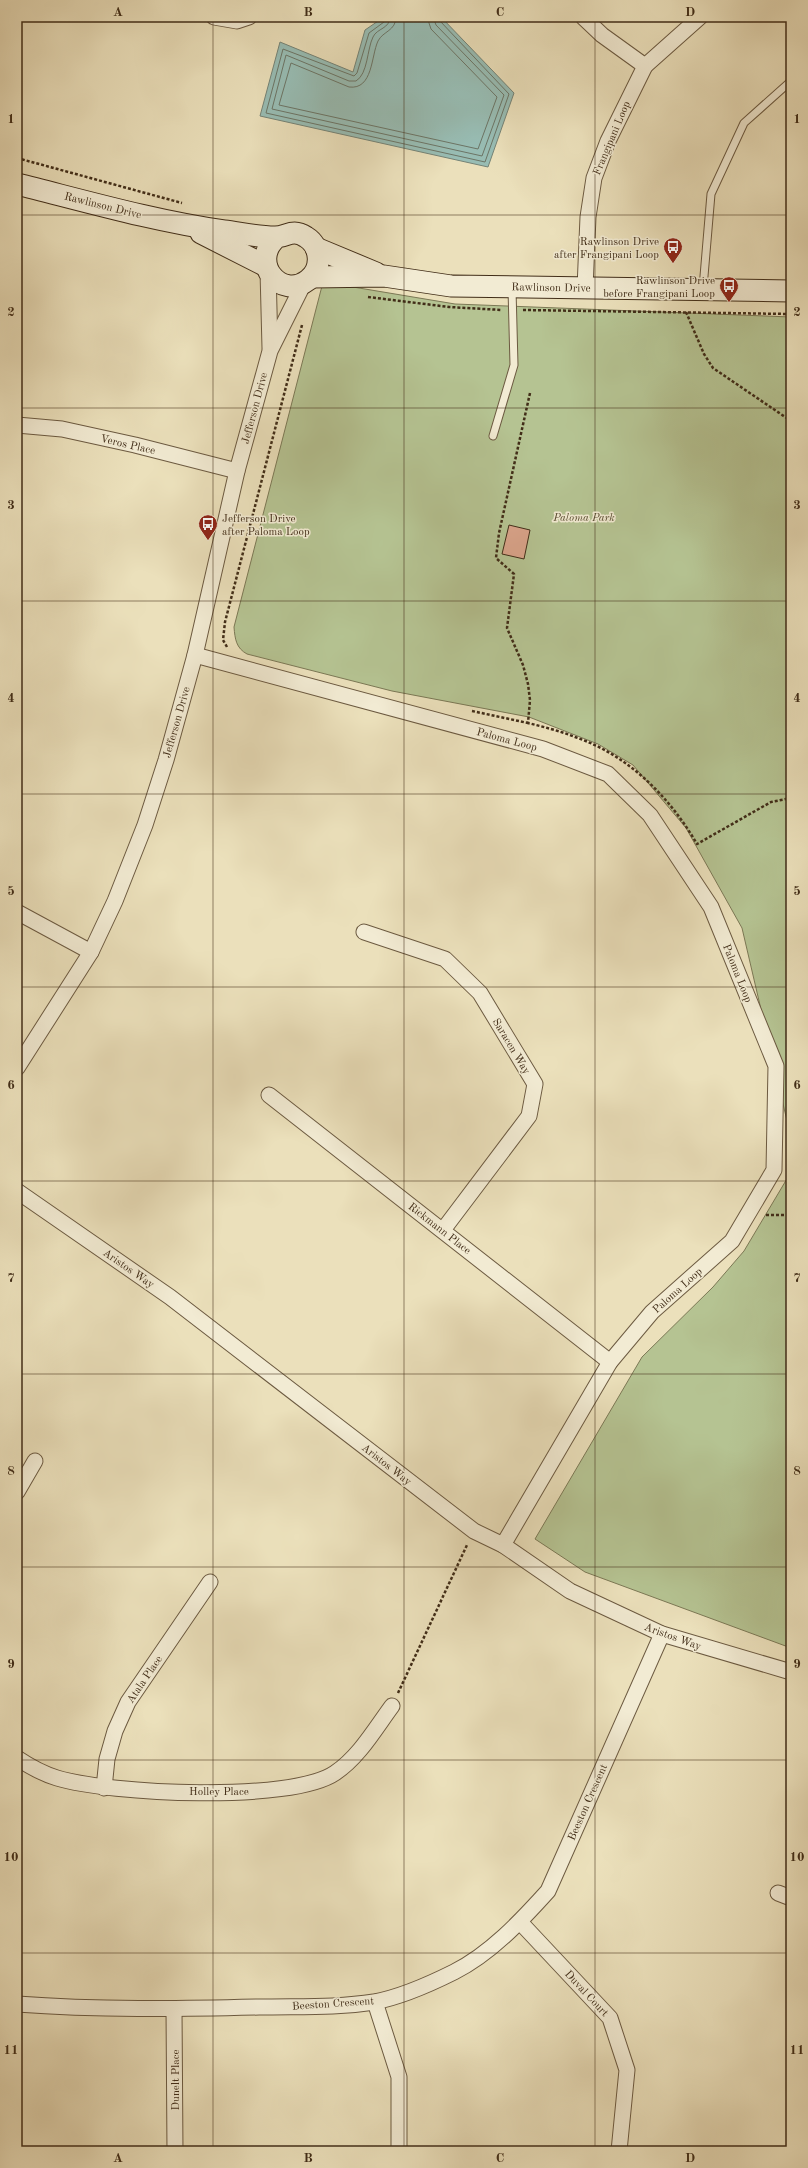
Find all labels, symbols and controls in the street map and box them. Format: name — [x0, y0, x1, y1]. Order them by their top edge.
text: A — [113, 6, 123, 19]
text: B — [303, 6, 313, 19]
text: C — [496, 6, 504, 19]
text: D — [685, 6, 695, 19]
street label: Frangipani Loop — [592, 100, 633, 177]
text: 1 — [7, 113, 15, 126]
text: 1 — [793, 113, 801, 126]
street label: Rawlinson Drive — [63, 192, 142, 221]
bus stop icon: Rawlinson Drive after Frangipani Loop — [662, 236, 684, 264]
place label: Rawlinson Drive after Frangipani Loop — [554, 237, 659, 261]
bus stop icon: Rawlinson Drive before Frangipani Loop — [718, 275, 740, 303]
place label: Rawlinson Drive before Frangipani Loop — [603, 276, 715, 300]
street label: Rawlinson Drive — [511, 282, 591, 295]
text: 2 — [7, 306, 15, 319]
text: 2 — [793, 306, 801, 319]
street label: Jefferson Drive — [241, 371, 270, 445]
street label: Veros Place — [99, 434, 156, 457]
text: 3 — [7, 499, 15, 512]
text: 3 — [793, 499, 801, 512]
bus stop icon: Jefferson Drive after Paloma Loop — [197, 513, 219, 541]
park label: Paloma Park — [552, 513, 615, 524]
place label: Jefferson Drive after Paloma Loop — [222, 514, 310, 538]
street label: Jefferson Drive — [162, 686, 193, 759]
text: 4 — [7, 692, 15, 705]
text: 4 — [793, 692, 801, 705]
street label: Paloma Loop — [475, 727, 538, 754]
text: 5 — [7, 885, 15, 898]
text: 5 — [793, 885, 801, 898]
street label: Paloma Loop — [720, 943, 753, 1005]
street label: Saracen Way — [490, 1017, 532, 1077]
text: 6 — [7, 1079, 15, 1092]
text: 6 — [793, 1079, 801, 1092]
street label: Rickmann Place — [406, 1201, 472, 1257]
street label: Aristos Way — [100, 1248, 156, 1291]
street label: Paloma Loop — [651, 1266, 705, 1316]
text: 7 — [7, 1272, 15, 1285]
text: 7 — [793, 1272, 801, 1285]
street label: Aristos Way — [359, 1442, 413, 1488]
text: 8 — [7, 1465, 15, 1478]
text: 8 — [793, 1465, 801, 1478]
street label: Aristos Way — [643, 1622, 703, 1653]
street label: Atala Place — [125, 1654, 165, 1706]
text: 9 — [7, 1658, 15, 1671]
text: 9 — [793, 1658, 801, 1671]
street label: Beeston Crescent — [567, 1763, 610, 1842]
street label: Holley Place — [189, 1787, 249, 1798]
text: 10 — [3, 1851, 19, 1864]
text: 10 — [789, 1851, 805, 1864]
street label: Duval Court — [562, 1969, 610, 2019]
street label: Beeston Crescent — [292, 1996, 375, 2013]
text: 11 — [3, 2044, 19, 2057]
text: 11 — [789, 2044, 805, 2057]
street label: Dunelt Place — [171, 2049, 182, 2111]
text: A — [113, 2152, 123, 2165]
text: B — [303, 2152, 313, 2165]
text: C — [496, 2152, 504, 2165]
text: D — [685, 2152, 695, 2165]

